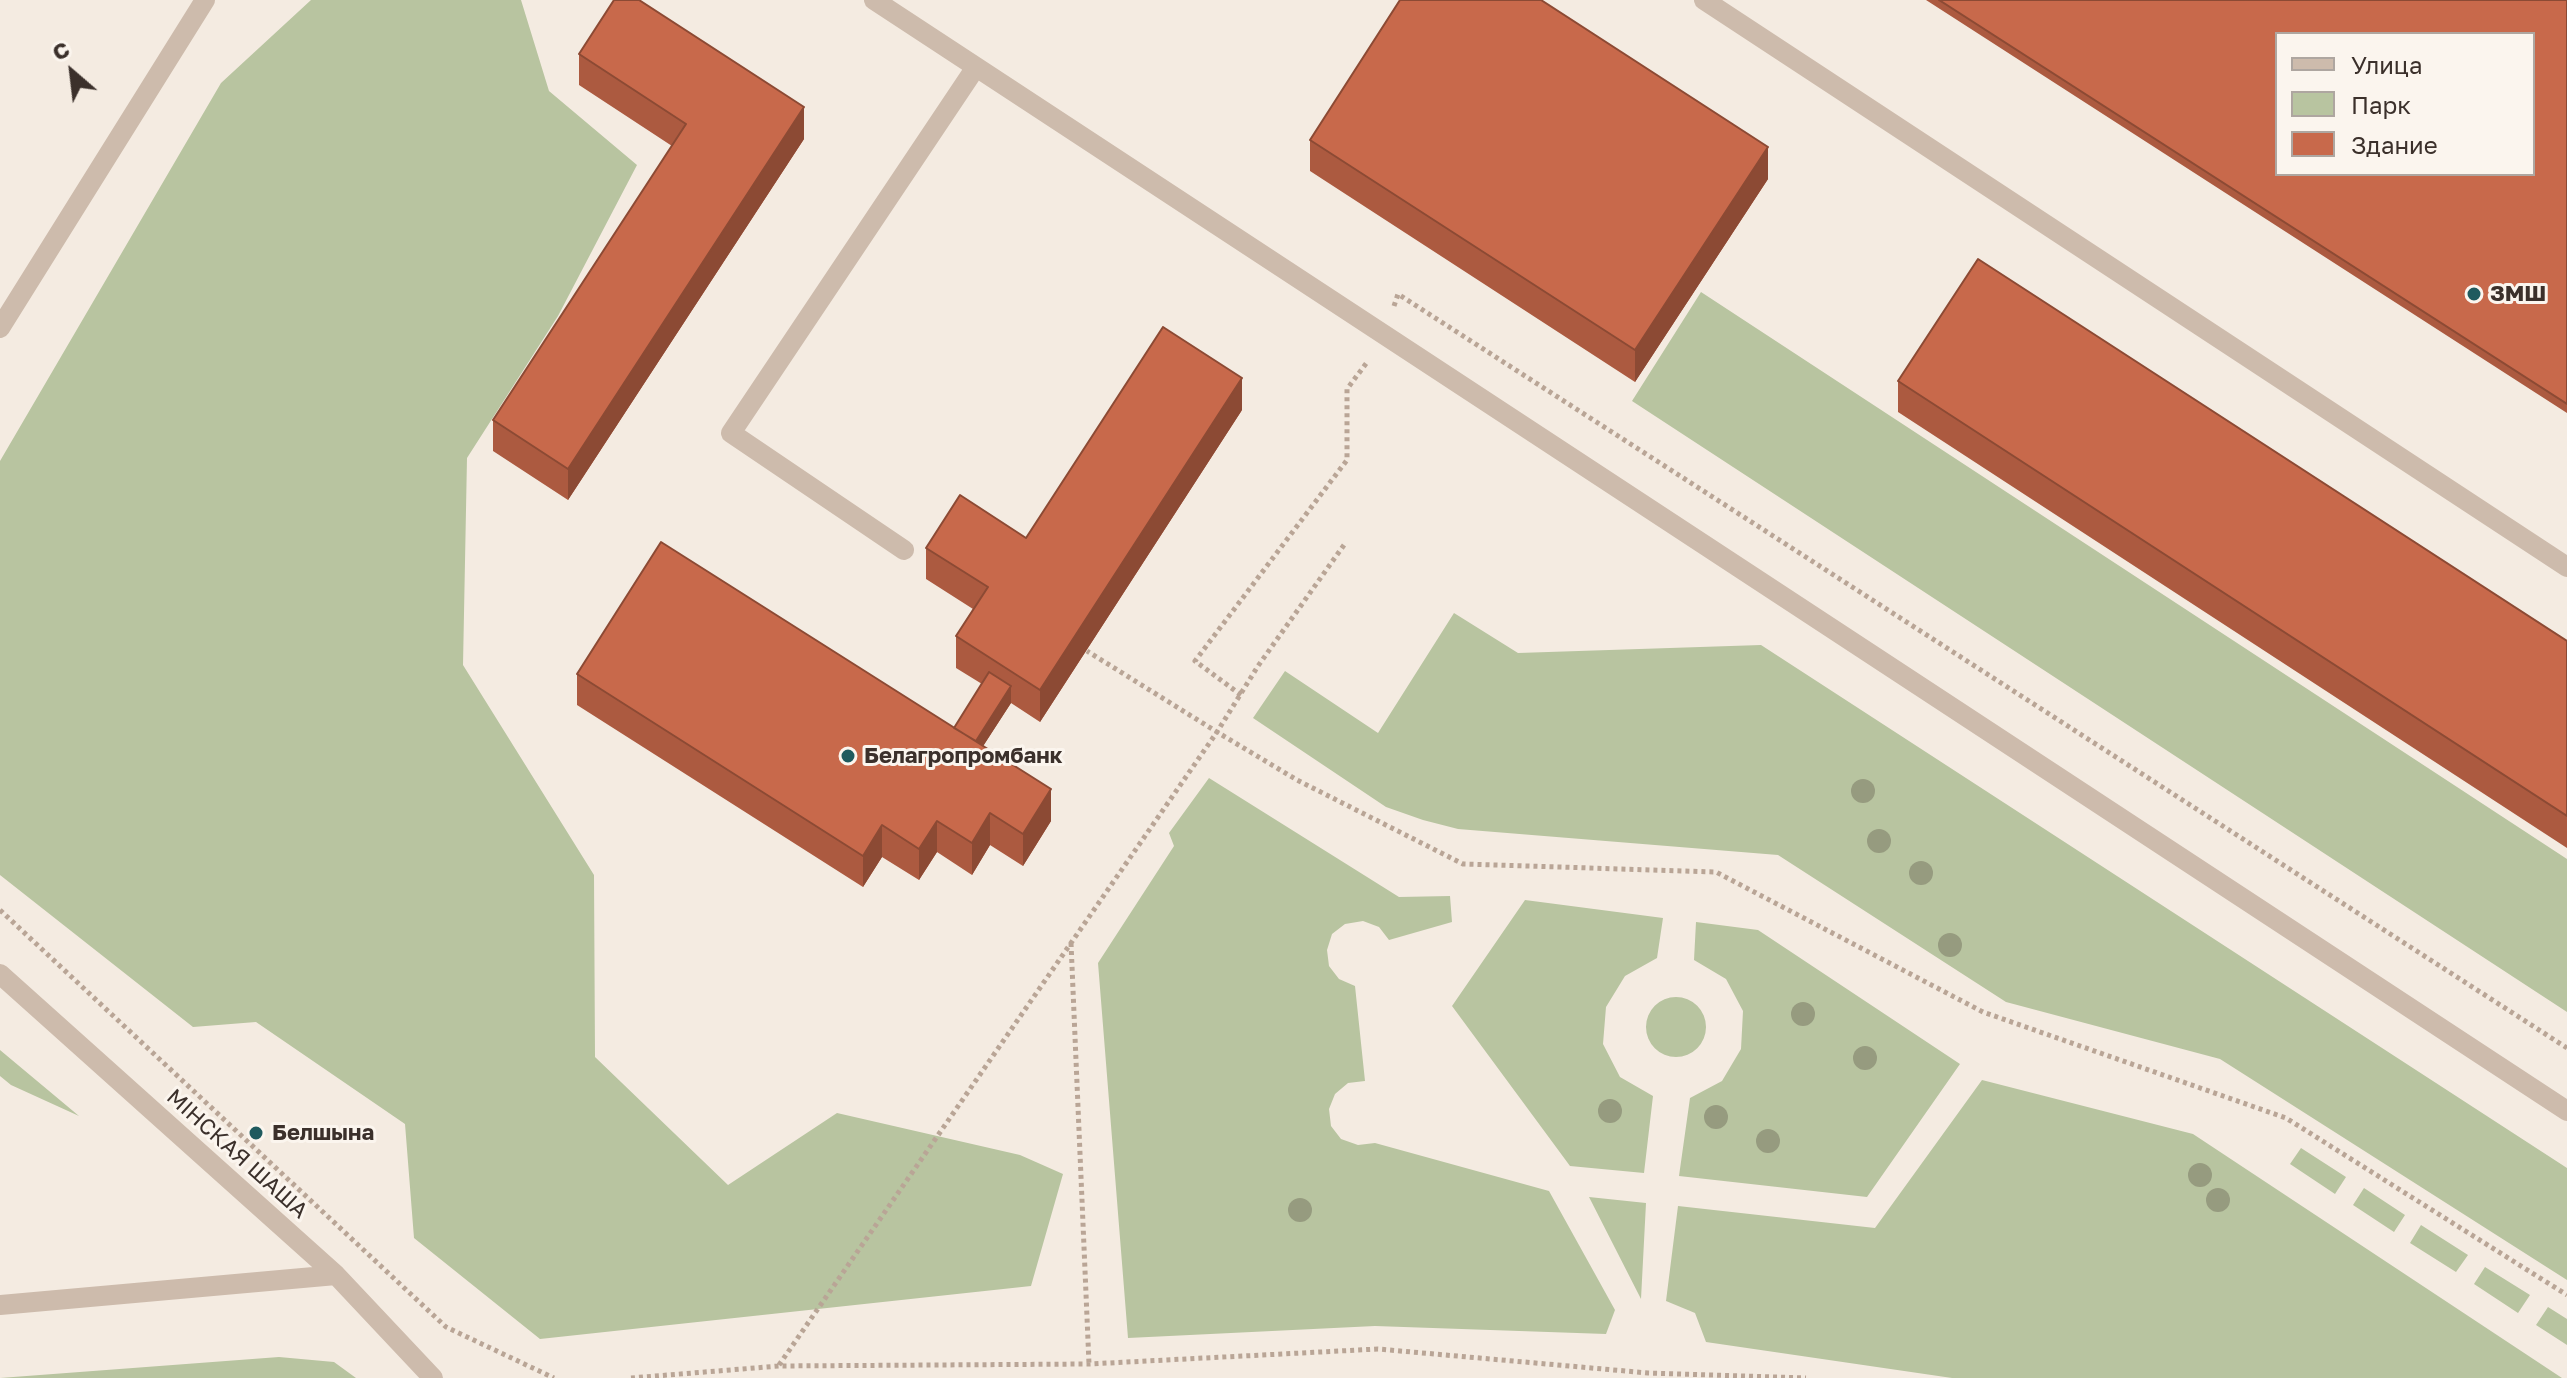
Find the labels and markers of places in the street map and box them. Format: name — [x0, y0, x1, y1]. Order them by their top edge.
place label: ЗМШ — [2490, 281, 2546, 307]
marker: ЗМШ — [2465, 285, 2483, 303]
place label: Белагропромбанк — [864, 743, 1062, 769]
marker: Белагропромбанк — [839, 747, 857, 765]
place label: Белшына — [272, 1120, 374, 1146]
marker: Белшына — [247, 1124, 265, 1142]

